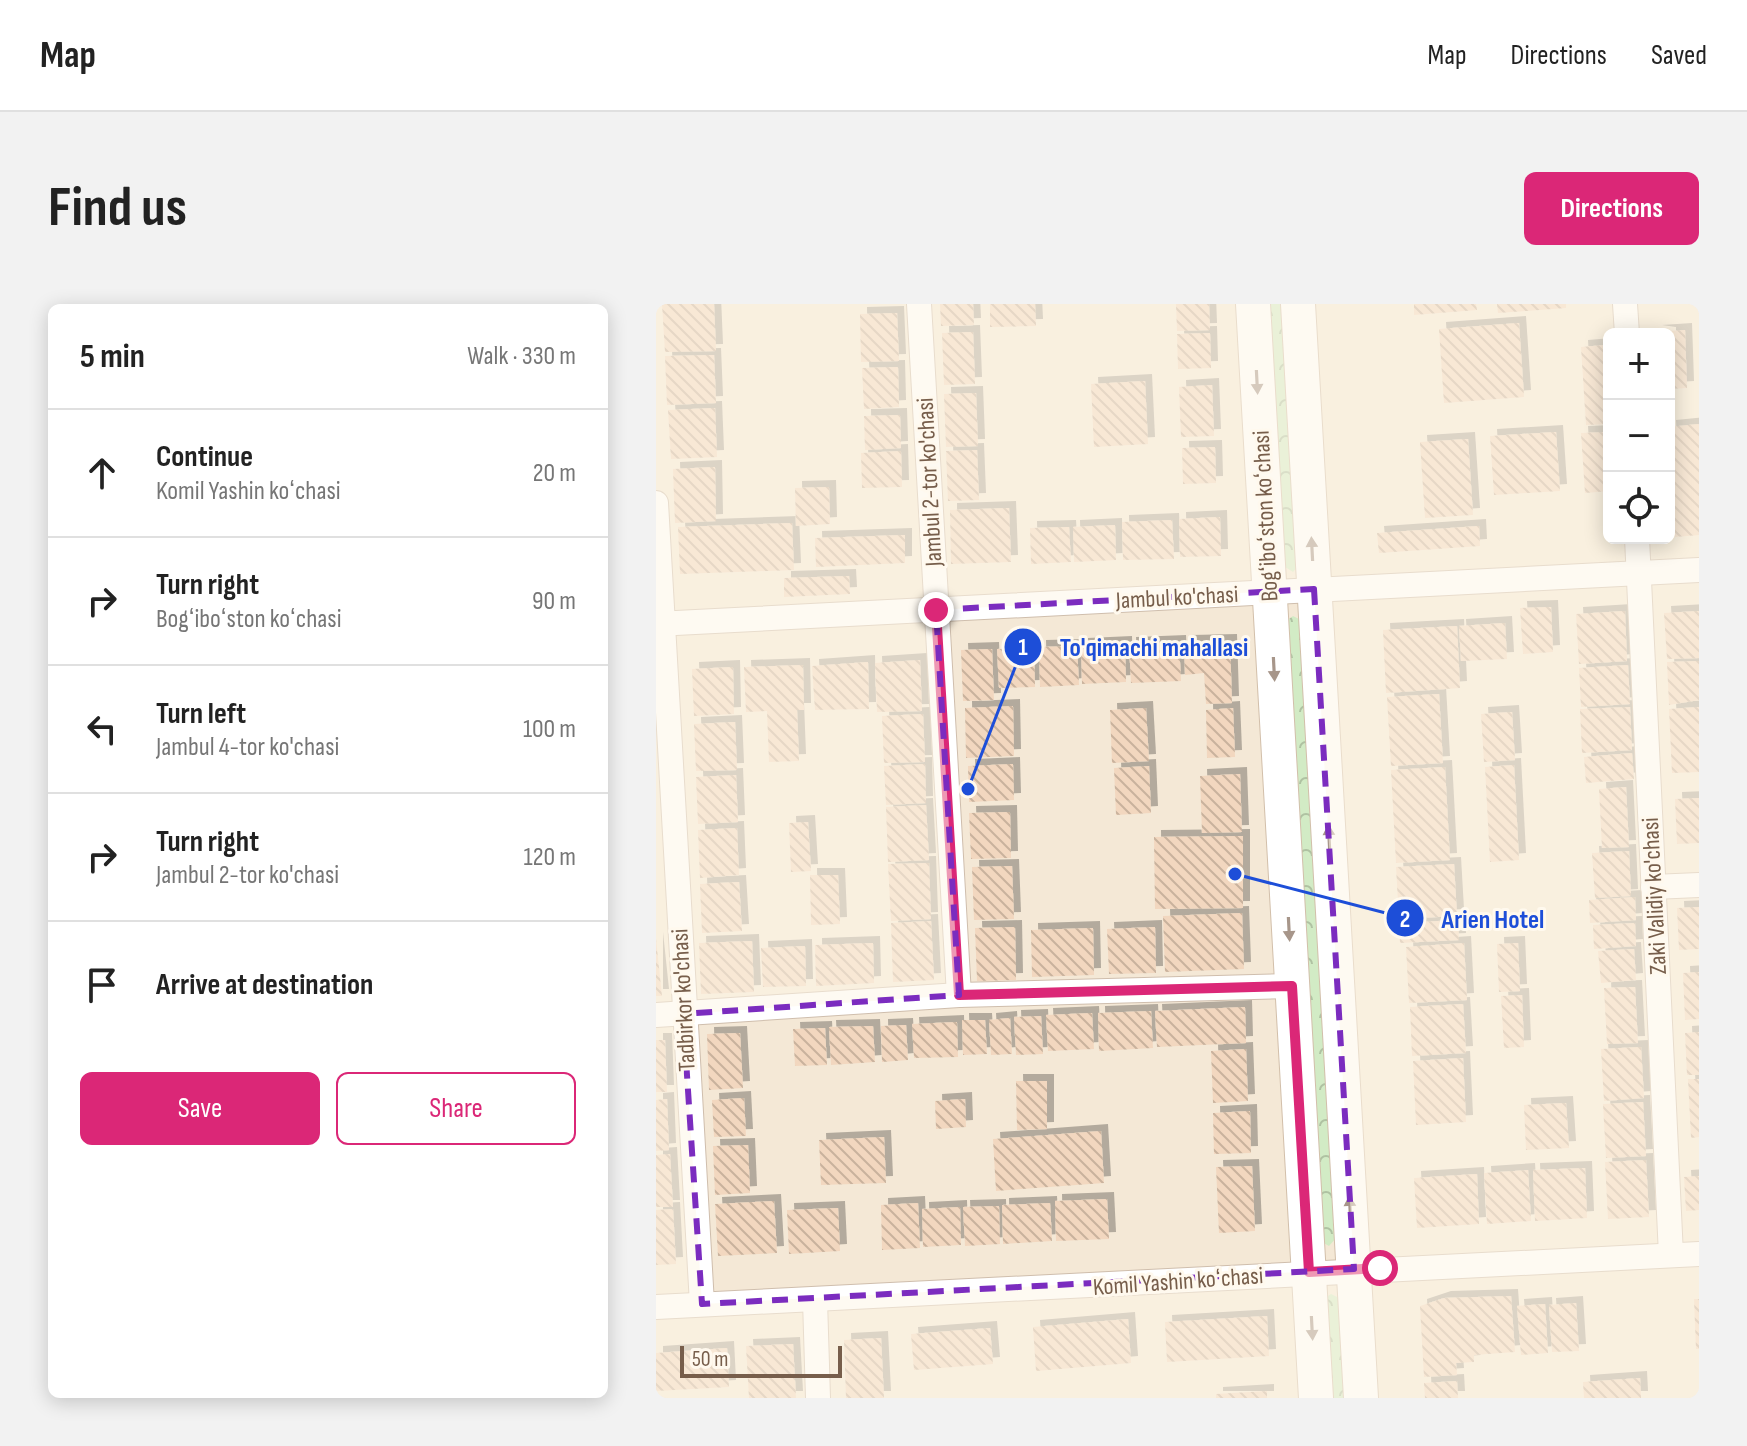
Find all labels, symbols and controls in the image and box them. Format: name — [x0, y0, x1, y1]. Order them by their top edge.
text: Map — [40, 33, 96, 78]
text: Map — [1428, 39, 1467, 72]
text: Directions — [1511, 39, 1607, 72]
text: Saved — [1651, 39, 1707, 72]
button: Directions — [1524, 172, 1699, 245]
text: Find us — [48, 175, 187, 242]
map controls — [1603, 328, 1675, 544]
button: + — [1603, 328, 1675, 400]
text: 5 min — [80, 336, 145, 377]
text: Walk · 330 m — [467, 341, 576, 372]
one-way arrow — [1251, 370, 1264, 395]
street label: Jambul 2-tor ko'chasi — [911, 397, 948, 568]
button: − — [1603, 400, 1675, 472]
street label: Bogʻiboʻston koʻchasi — [1247, 430, 1284, 602]
text: Continue — [156, 439, 253, 475]
icon: ahead — [80, 451, 124, 495]
text: 20 m — [533, 458, 576, 489]
button: locate — [1603, 472, 1675, 544]
text: Komil Yashin koʻchasi — [156, 476, 341, 507]
one-way arrow — [1305, 536, 1318, 561]
text: Turn right — [156, 567, 259, 603]
icon: right — [80, 579, 124, 623]
street label: Jambul ko'chasi — [1114, 580, 1239, 615]
text: 90 m — [532, 586, 576, 617]
route end — [918, 592, 954, 628]
text: Bogʻiboʻston koʻchasi — [156, 604, 342, 635]
callout: To'qimachi mahallasi — [1003, 622, 1264, 672]
text: 1 — [1018, 633, 1028, 662]
text: To'qimachi mahallasi — [1060, 633, 1248, 664]
one-way arrow — [1268, 657, 1281, 682]
text: Turn left — [156, 696, 246, 732]
icon: left — [80, 707, 124, 751]
text: 100 m — [523, 714, 576, 745]
text: Jambul 4-tor ko'chasi — [156, 732, 339, 763]
street label: Zaki Validiy ko'chasi — [1636, 817, 1673, 975]
text: Turn right — [156, 824, 259, 860]
one-way arrow — [1322, 824, 1335, 849]
icon: right — [80, 835, 124, 879]
text: 120 m — [523, 842, 576, 873]
text: Jambul 2-tor ko'chasi — [156, 860, 339, 891]
callout: Arien Hotel — [1385, 893, 1560, 943]
text: 2 — [1400, 905, 1410, 934]
text: Arien Hotel — [1441, 905, 1544, 936]
one-way arrow — [1283, 917, 1296, 942]
street label: Tadbirkor ko'chasi — [665, 928, 702, 1072]
icon: arrive — [80, 963, 124, 1007]
text: Arrive at destination — [156, 967, 373, 1003]
button: Save — [80, 1072, 320, 1145]
button: Share — [336, 1072, 576, 1145]
one-way arrow — [1343, 1195, 1356, 1220]
route start — [1362, 1250, 1398, 1286]
street label: Komil Yashin koʻchasi — [1092, 1261, 1264, 1302]
one-way arrow — [1306, 1316, 1319, 1341]
scale bar — [680, 1342, 842, 1378]
text: 50 m — [692, 1346, 728, 1373]

